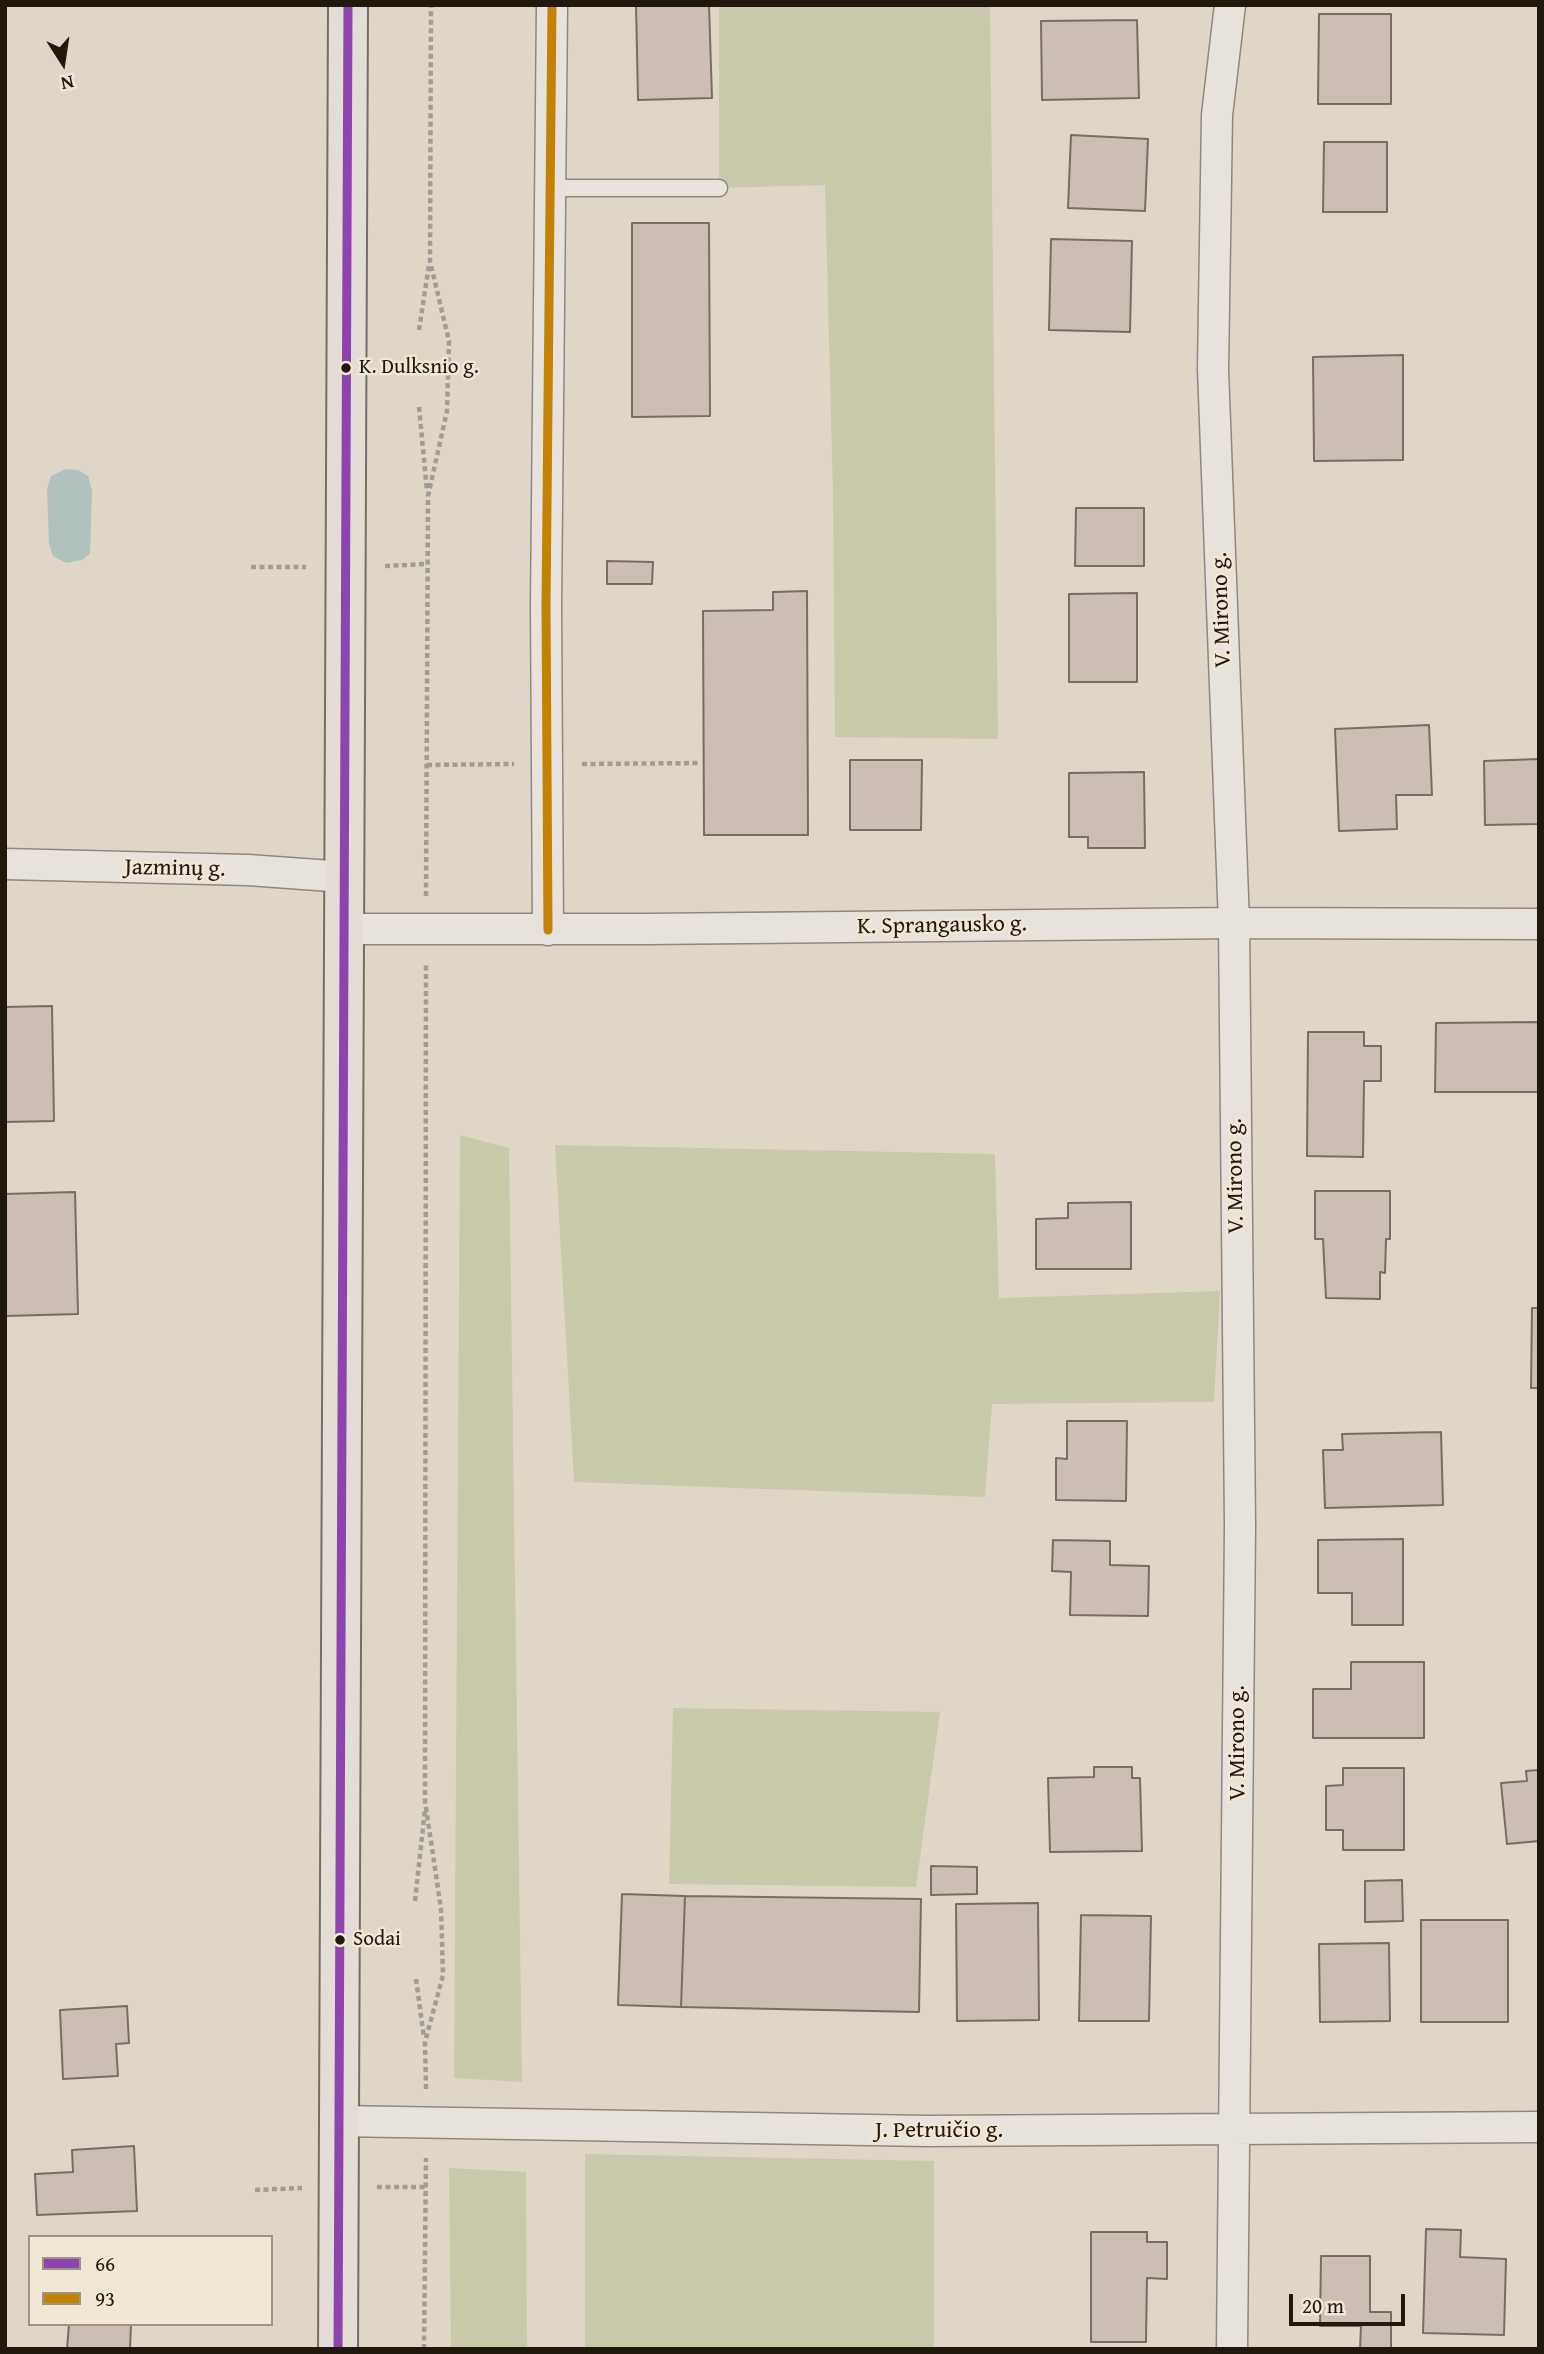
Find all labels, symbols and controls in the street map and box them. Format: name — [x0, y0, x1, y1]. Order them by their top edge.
north arrow — [28, 28, 98, 98]
text: N — [58, 69, 76, 99]
place label: K. Dulksnio g. — [359, 355, 479, 381]
marker: K. Dulksnio g. — [339, 361, 353, 375]
street label: V. Mirono g. — [1206, 552, 1238, 668]
street label: Jazminų g. — [124, 854, 226, 884]
street label: K. Sprangausko g. — [857, 911, 1027, 941]
street label: V. Mirono g. — [1221, 1118, 1251, 1234]
street label: V. Mirono g. — [1224, 1685, 1252, 1801]
place label: Sodai — [353, 1927, 401, 1953]
marker: Sodai — [333, 1933, 347, 1947]
street label: J. Petruičio g. — [875, 2117, 1003, 2145]
legend — [28, 2235, 273, 2326]
text: 66 — [95, 2248, 115, 2279]
scale bar — [1292, 2280, 1408, 2324]
text: 93 — [95, 2283, 115, 2314]
text: 20 m — [1302, 2290, 1344, 2321]

